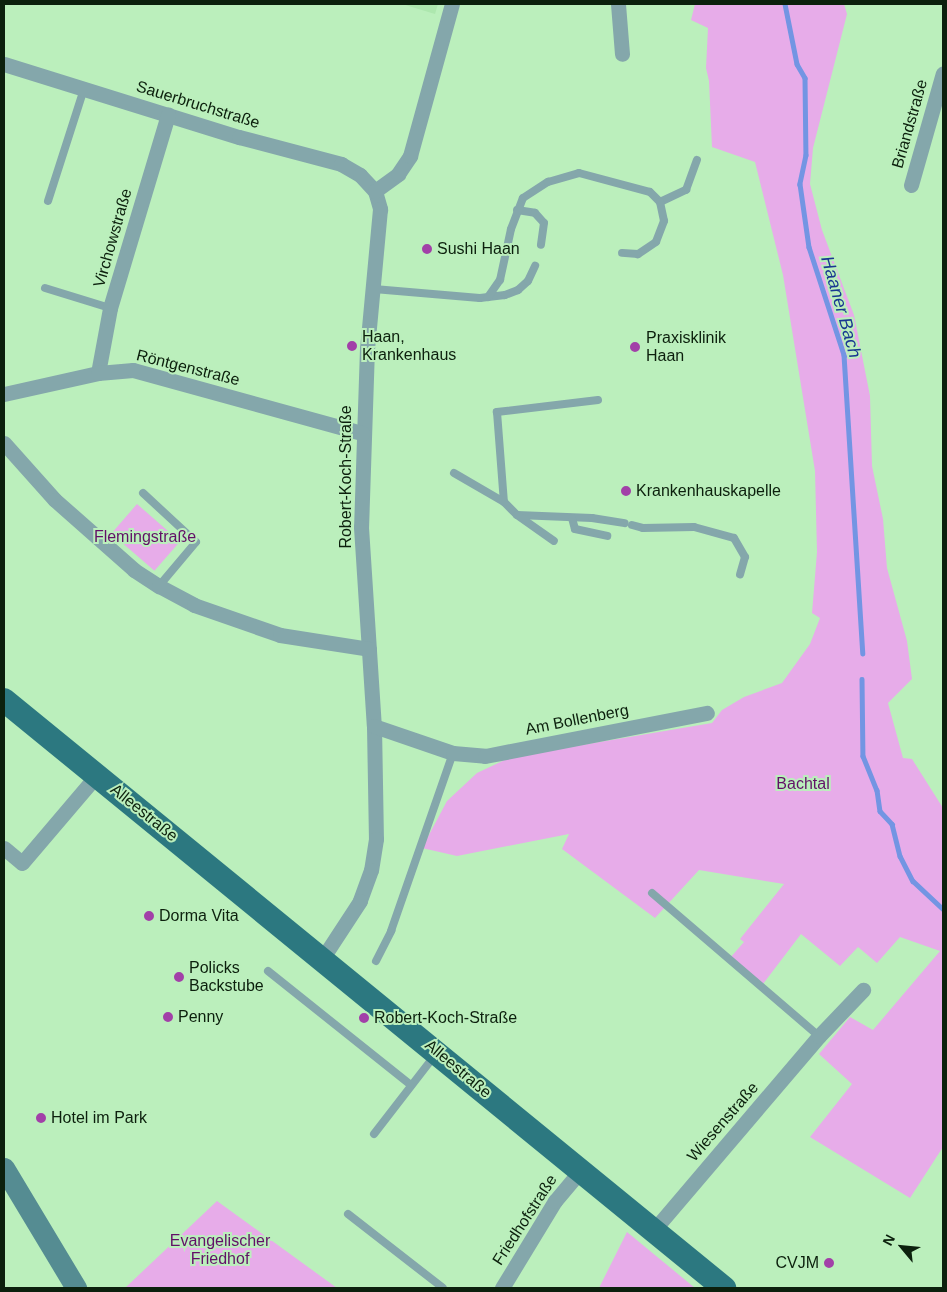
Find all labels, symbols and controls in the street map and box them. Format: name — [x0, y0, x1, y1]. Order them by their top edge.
street label: Sauerbruchstraße — [134, 77, 262, 133]
street label: Briandstraße — [888, 77, 932, 171]
street label: Virchowstraße — [90, 186, 136, 290]
place label: Sushi Haan — [437, 239, 520, 259]
marker: Sushi Haan — [421, 243, 433, 255]
water label: Haaner Bach — [816, 254, 866, 360]
place label: Haan, Krankenhaus — [362, 327, 456, 365]
place label: Praxisklinik Haan — [646, 328, 726, 366]
marker: Haan, Krankenhaus — [346, 340, 358, 352]
marker: Praxisklinik Haan — [628, 340, 642, 354]
street label: Röntgenstraße — [134, 346, 242, 390]
street label: Robert-Koch-Straße — [336, 405, 356, 549]
place label: Krankenhauskapelle — [636, 481, 781, 501]
marker: Krankenhauskapelle — [620, 485, 632, 497]
park label: Flemingstraße — [94, 527, 196, 547]
street label: Am Bollenberg — [524, 701, 630, 739]
park label: Bachtal — [776, 774, 830, 794]
street label: Alleestraße — [107, 780, 181, 846]
place label: Dorma Vita — [159, 906, 239, 926]
marker: Dorma Vita — [143, 910, 155, 922]
place label: Policks Backstube — [189, 958, 264, 996]
marker: Policks Backstube — [173, 971, 185, 983]
place label: Penny — [178, 1007, 223, 1027]
place label: Robert-Koch-Straße — [374, 1008, 517, 1028]
marker: Penny — [162, 1011, 174, 1023]
marker: Robert-Koch-Straße — [358, 1012, 370, 1024]
street label: Alleestraße — [421, 1036, 495, 1102]
street label: Wiesenstraße — [683, 1078, 763, 1166]
place label: Hotel im Park — [51, 1108, 147, 1128]
marker: Hotel im Park — [35, 1112, 47, 1124]
street label: Friedhofstraße — [489, 1171, 561, 1269]
north arrow — [877, 1222, 927, 1272]
park label: Evangelischer Friedhof — [170, 1231, 270, 1269]
text: N — [879, 1232, 898, 1248]
place label: CVJM — [775, 1253, 819, 1273]
marker: CVJM — [823, 1257, 835, 1269]

